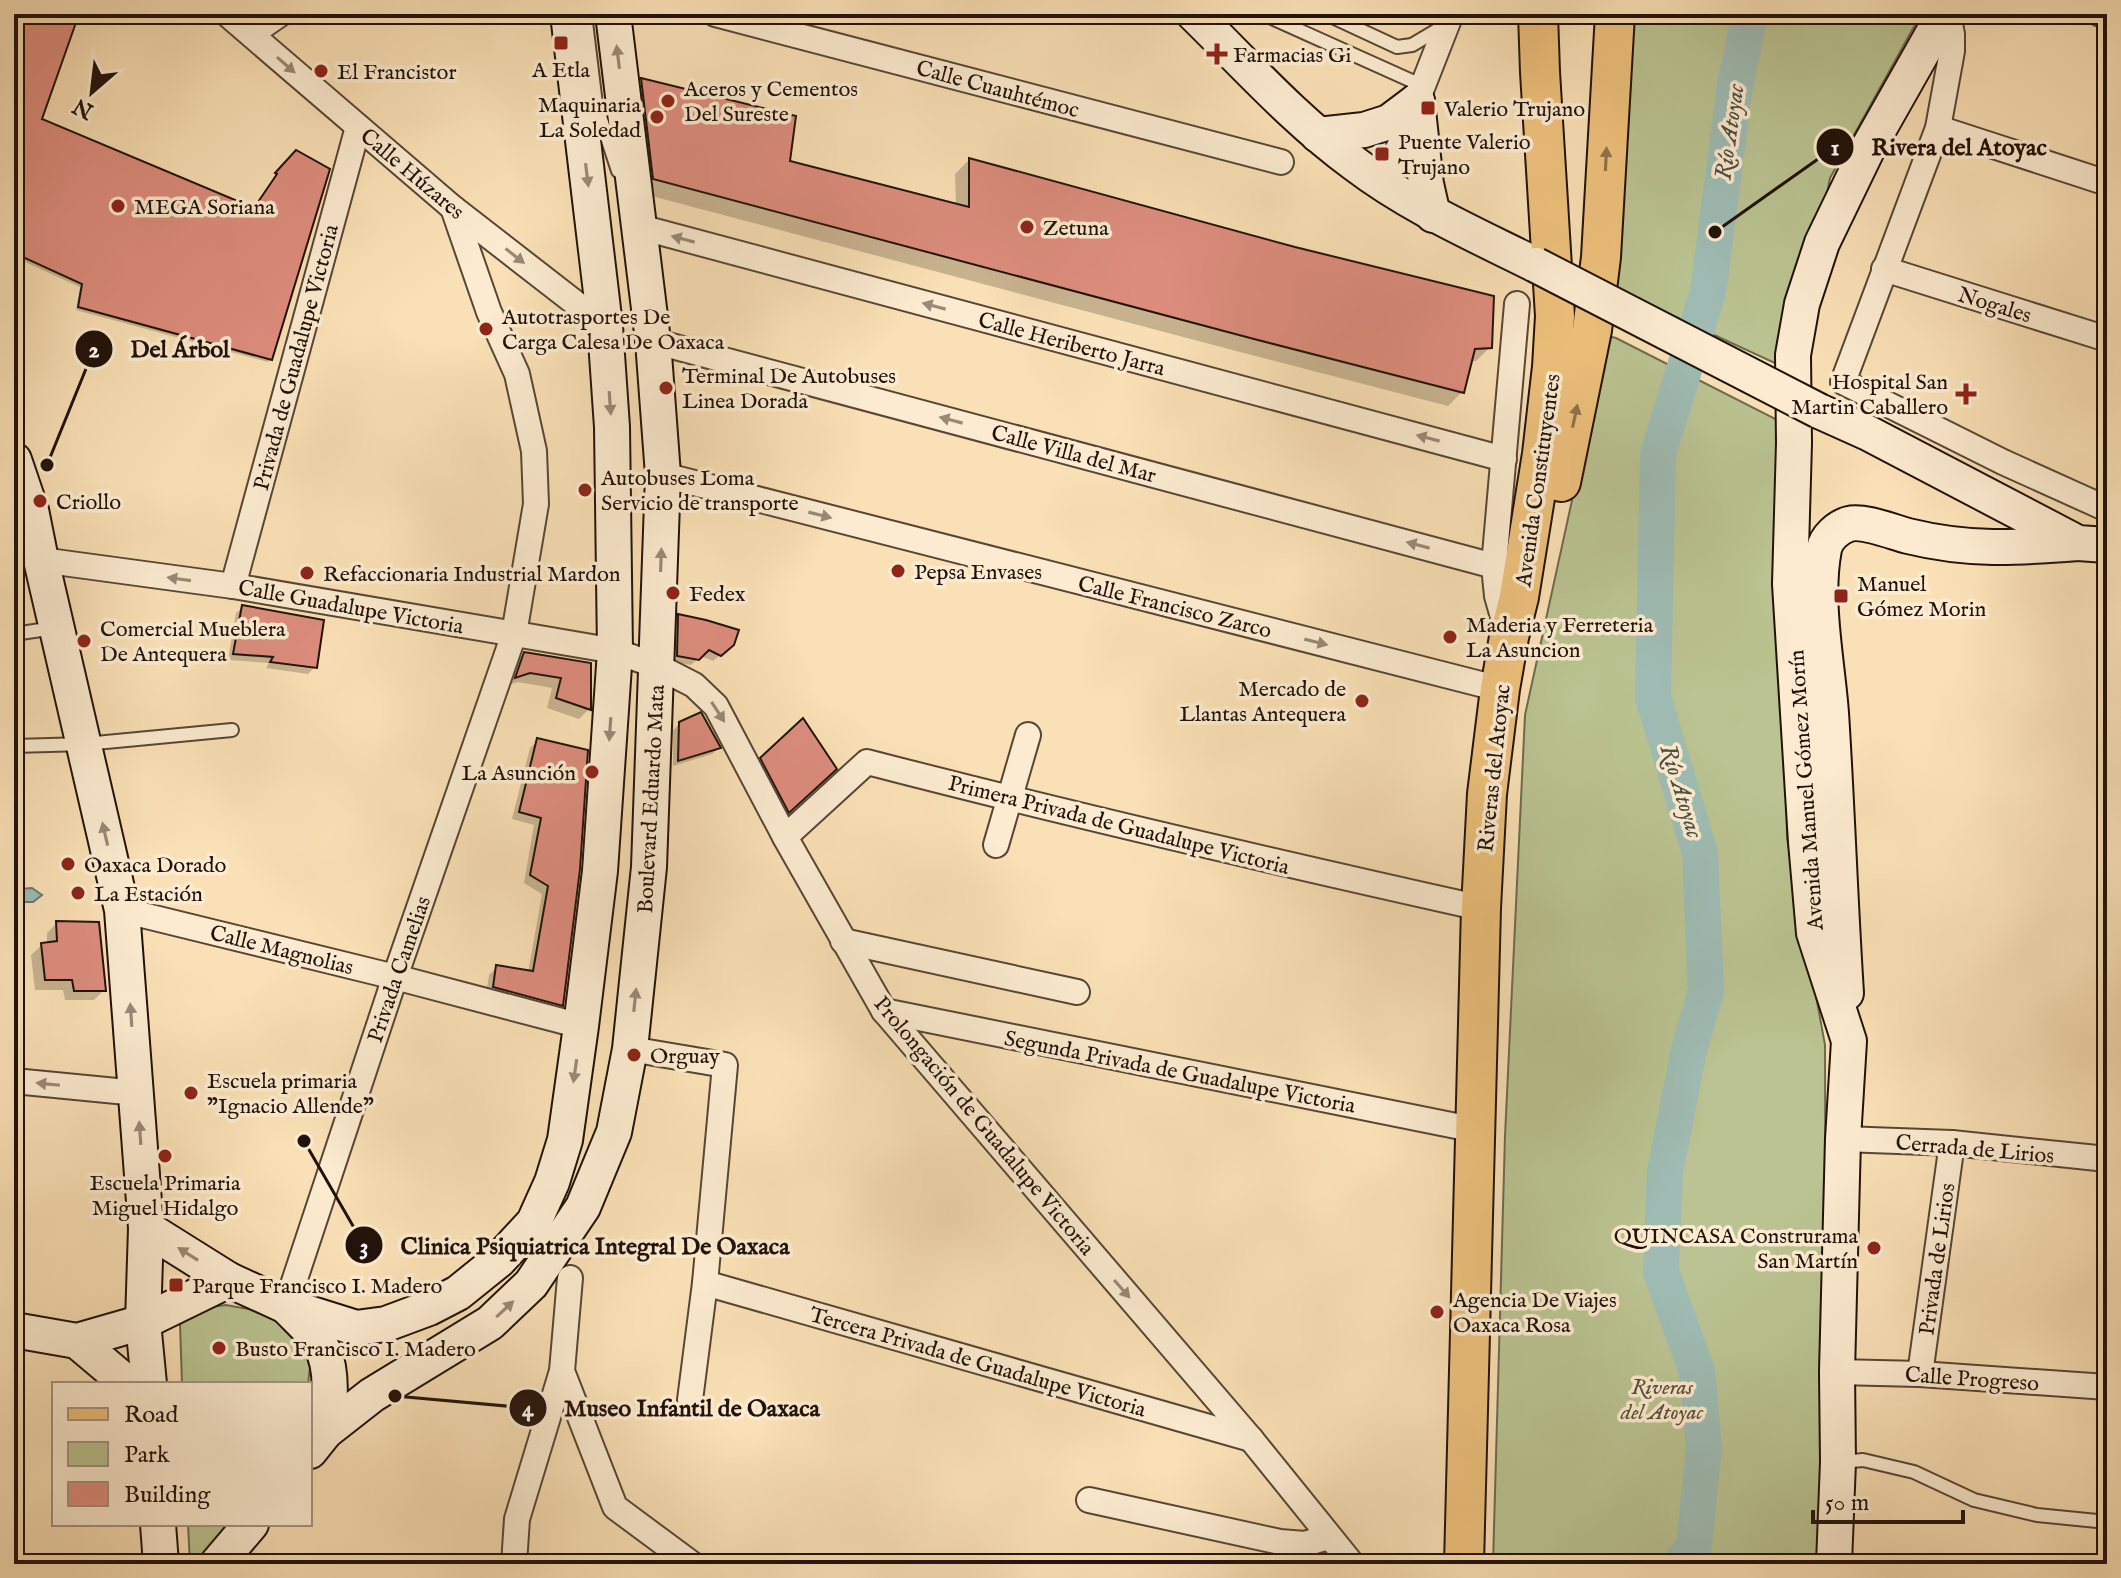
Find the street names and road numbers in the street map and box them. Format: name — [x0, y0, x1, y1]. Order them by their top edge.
street label: Calle Cuauhtémoc — [913, 55, 1082, 125]
street label: Calle Húzares — [354, 123, 470, 226]
street label: Privada de Guadalupe Victoria — [248, 221, 346, 494]
street label: Nogales — [1954, 281, 2035, 330]
street label: Calle Heriberto Jarra — [975, 307, 1168, 383]
street label: Avenida Constituyentes — [1510, 372, 1568, 590]
street label: Calle Villa del Mar — [988, 419, 1159, 490]
street label: Calle Francisco Zarco — [1075, 570, 1274, 646]
street label: Calle Guadalupe Victoria — [236, 574, 466, 642]
street label: Avenida Manuel Gómez Morín — [1783, 648, 1831, 932]
street label: Boulevard Eduardo Mata — [632, 683, 672, 914]
street label: Riveras del Atoyac — [1472, 683, 1518, 853]
street label: Primera Privada de Guadalupe Victoria — [945, 770, 1293, 882]
street label: Privada Camelias — [362, 893, 438, 1047]
street label: Calle Magnolias — [207, 920, 356, 982]
street label: Prolongación de Guadalupe Victoria — [867, 991, 1100, 1262]
street label: Segunda Privada de Guadalupe Victoria — [1002, 1025, 1358, 1121]
street label: Cerrada de Lirios — [1894, 1129, 2055, 1171]
street label: Privada de Lirios — [1913, 1181, 1963, 1337]
street label: Tercera Privada de Guadalupe Victoria — [806, 1301, 1149, 1425]
street label: Calle Progreso — [1904, 1361, 2040, 1399]

